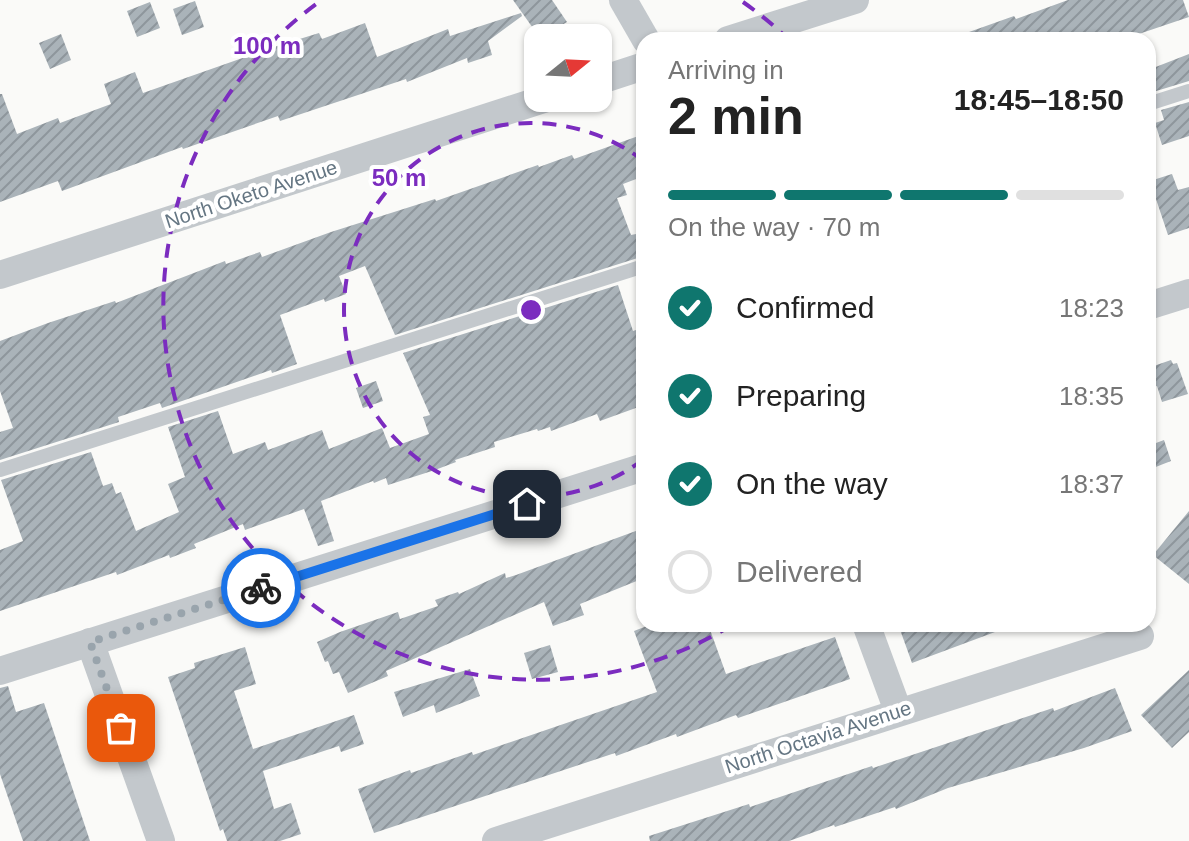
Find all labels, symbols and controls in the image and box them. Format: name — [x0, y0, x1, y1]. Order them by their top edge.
north arrow — [524, 24, 612, 112]
map controls — [524, 24, 612, 112]
text: 100 m — [233, 32, 301, 59]
text: Arriving in — [668, 55, 784, 85]
text: 18:45–18:50 — [954, 83, 1124, 116]
text: 2 min — [668, 87, 804, 145]
street label: North Oketo Avenue — [162, 156, 340, 232]
text: 50 m — [372, 164, 426, 191]
text: On the way · 70 m — [668, 212, 880, 242]
icon: check — [668, 286, 712, 330]
text: Confirmed — [736, 291, 874, 324]
text: 18:23 — [1059, 293, 1124, 323]
centre of rings — [517, 296, 545, 324]
icon: check — [668, 374, 712, 418]
text: Preparing — [736, 379, 866, 412]
text: 18:35 — [1059, 381, 1124, 411]
icon: check — [668, 462, 712, 506]
text: On the way — [736, 467, 888, 500]
text: 18:37 — [1059, 469, 1124, 499]
pin — [493, 470, 561, 538]
icon: home — [505, 482, 549, 526]
courier — [221, 548, 301, 628]
text: Delivered — [736, 555, 863, 588]
icon: bike — [239, 566, 283, 610]
pin — [87, 694, 155, 762]
street label: North Octavia Avenue — [722, 697, 914, 777]
icon: bag — [99, 706, 143, 750]

